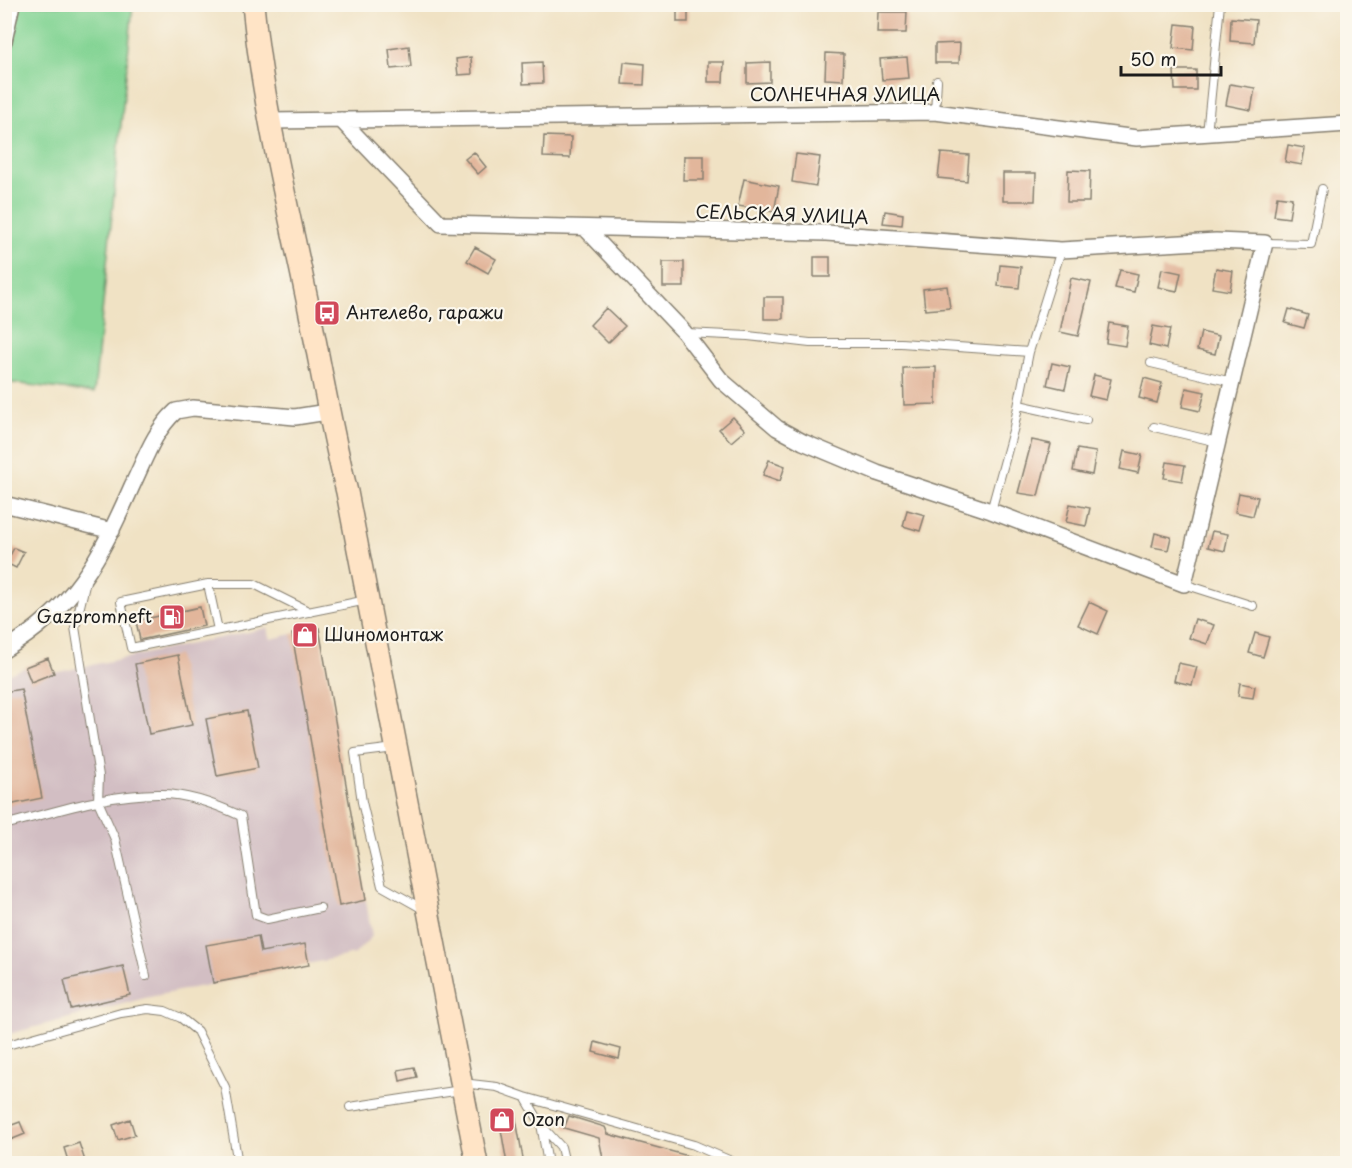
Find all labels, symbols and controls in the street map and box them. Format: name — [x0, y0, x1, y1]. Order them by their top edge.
scale bar — [1121, 39, 1222, 77]
text: 50 m — [1130, 45, 1177, 72]
street label: СОЛНЕЧНАЯ УЛИЦА — [750, 80, 941, 107]
street label: СЕЛЬСКАЯ УЛИЦА — [695, 197, 869, 230]
bus stop icon: Антелево, гаражи — [312, 298, 342, 328]
place label: Антелево, гаражи — [346, 298, 504, 325]
place label: Gazpromneft — [37, 602, 152, 629]
fuel station icon: Gazpromneft — [157, 602, 187, 632]
shop icon: Шиномонтаж — [290, 620, 320, 650]
place label: Шиномонтаж — [324, 620, 444, 647]
shop icon: Ozon — [487, 1105, 517, 1135]
place label: Ozon — [522, 1105, 565, 1132]

